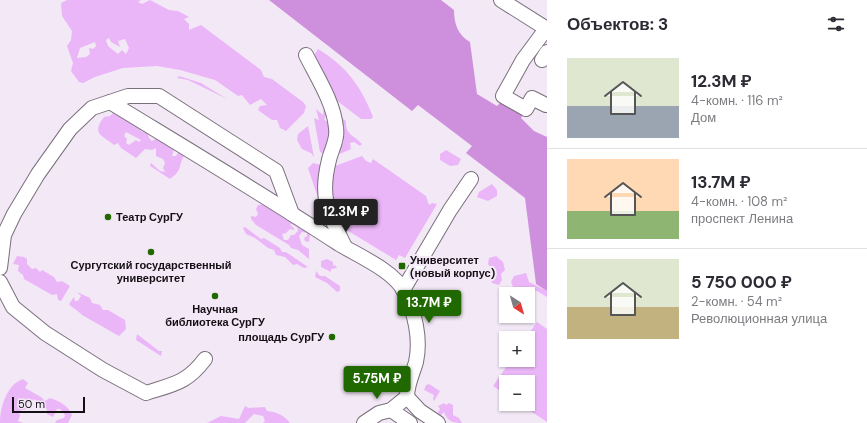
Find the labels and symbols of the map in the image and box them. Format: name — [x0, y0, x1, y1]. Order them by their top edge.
pin: 12.3M ₽ — [309, 199, 383, 233]
place label: Театр СурГУ — [116, 210, 183, 224]
marker: Театр СурГУ — [103, 212, 113, 222]
marker: Сургутский государственный университет — [146, 247, 156, 257]
place label: Университет (новый корпус) — [410, 253, 495, 280]
place label: Сургутский государственный университет — [71, 258, 231, 285]
marker: Университет (новый корпус) — [397, 261, 407, 271]
north arrow — [499, 287, 535, 323]
pin: 13.7M ₽ — [392, 290, 466, 324]
marker: Научная библиотека СурГУ — [210, 291, 220, 301]
place label: Научная библиотека СурГУ — [165, 302, 265, 329]
place label: площадь СурГУ — [238, 330, 324, 344]
marker: площадь СурГУ — [327, 332, 337, 342]
pin: 5.75M ₽ — [340, 366, 414, 400]
scale bar — [12, 395, 85, 414]

